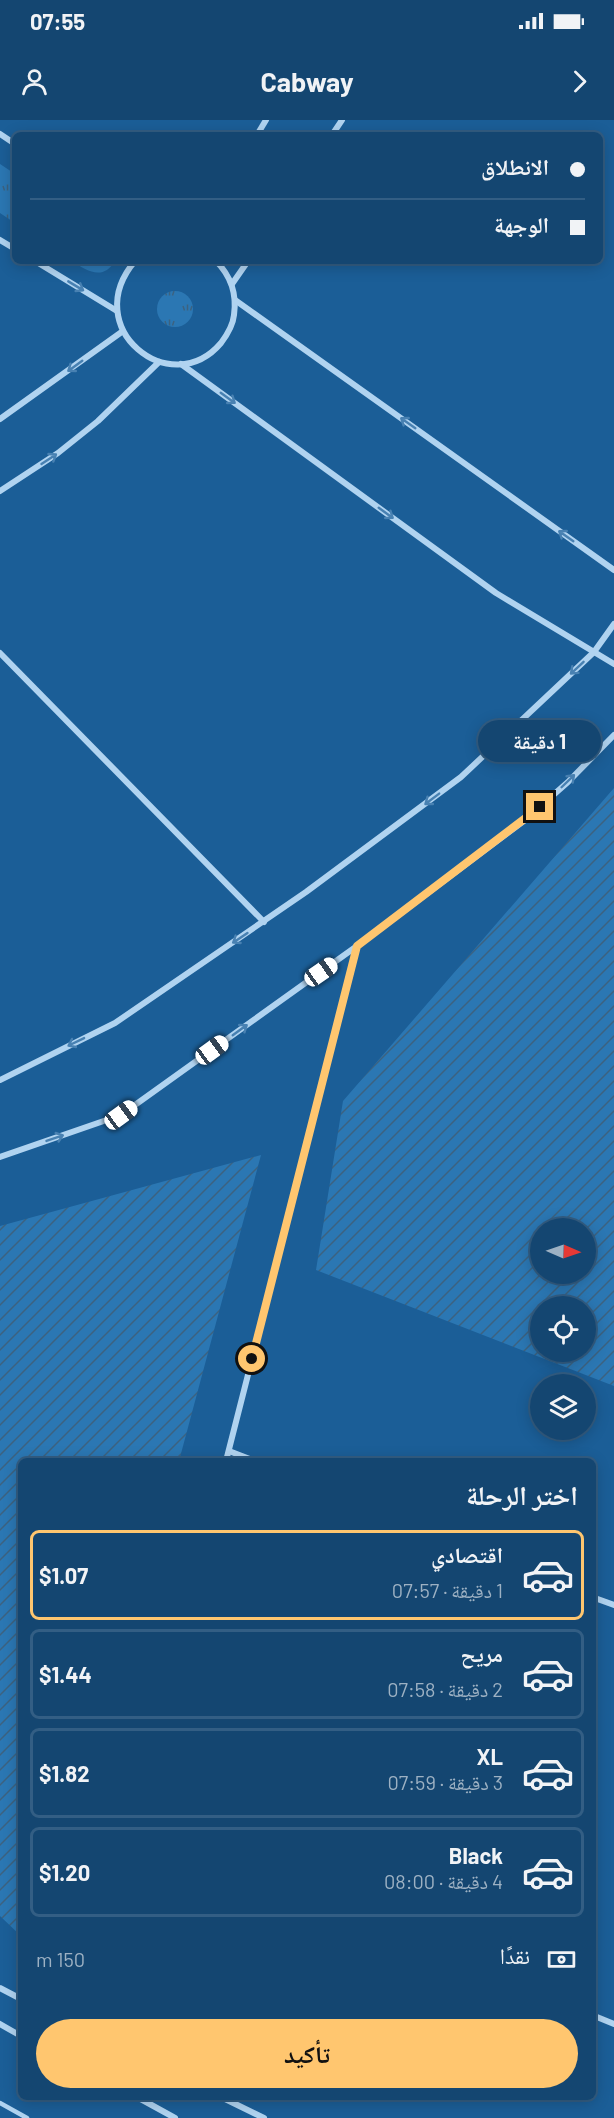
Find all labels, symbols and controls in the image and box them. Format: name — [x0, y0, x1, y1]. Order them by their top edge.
text: 07:55 — [30, 8, 85, 34]
icon: person — [18, 65, 51, 98]
text: Cabway — [260, 65, 354, 97]
icon: forward — [563, 65, 596, 98]
text: الانطلاق — [481, 153, 549, 179]
text: الوجهة — [494, 211, 549, 237]
one-way arrow — [67, 280, 84, 292]
one-way arrow — [68, 360, 84, 372]
one-way arrow — [220, 392, 236, 405]
one-way arrow — [400, 416, 416, 429]
one-way arrow — [40, 453, 57, 465]
one-way arrow — [378, 507, 394, 519]
one-way arrow — [559, 530, 575, 542]
one-way arrow — [569, 661, 584, 676]
callout: 1 دقيقة — [478, 720, 602, 762]
text: 1 دقيقة — [513, 729, 566, 753]
one-way arrow — [561, 774, 576, 788]
one-way arrow — [424, 792, 440, 805]
route end — [526, 793, 553, 820]
one-way arrow — [232, 932, 249, 944]
car — [301, 954, 341, 990]
one-way arrow — [232, 1024, 248, 1036]
car — [192, 1032, 232, 1068]
one-way arrow — [67, 1037, 85, 1049]
car — [101, 1097, 141, 1133]
one-way arrow — [45, 1132, 64, 1143]
north arrow — [530, 1218, 596, 1284]
map controls — [530, 1218, 596, 1440]
button: locate — [530, 1296, 596, 1362]
route start — [238, 1345, 265, 1372]
button: layers — [530, 1374, 596, 1440]
text: اختر الرحلة — [466, 1478, 578, 1510]
text: اقتصادي — [431, 1541, 503, 1567]
icon: car — [521, 1548, 575, 1602]
text: $1.07 — [39, 1562, 88, 1588]
text: 1 دقيقة · 07:57 — [392, 1578, 503, 1602]
text: مريح — [460, 1640, 503, 1666]
icon: car — [521, 1647, 575, 1701]
text: $1.44 — [39, 1661, 92, 1687]
text: 2 دقيقة · 07:58 — [387, 1677, 503, 1701]
text: XL — [477, 1743, 503, 1769]
icon: car — [521, 1746, 575, 1800]
text: $1.82 — [39, 1760, 90, 1786]
text: 3 دقيقة · 07:59 — [388, 1770, 503, 1794]
text: Black — [449, 1842, 503, 1868]
icon: car — [521, 1845, 575, 1899]
text: $1.20 — [39, 1859, 90, 1885]
text: 4 دقيقة · 08:00 — [384, 1869, 503, 1893]
text: نقدًا — [500, 1942, 530, 1968]
icon: cash — [545, 1943, 578, 1976]
text: 150 m — [36, 1947, 85, 1971]
button: تأكيد — [36, 2019, 578, 2088]

